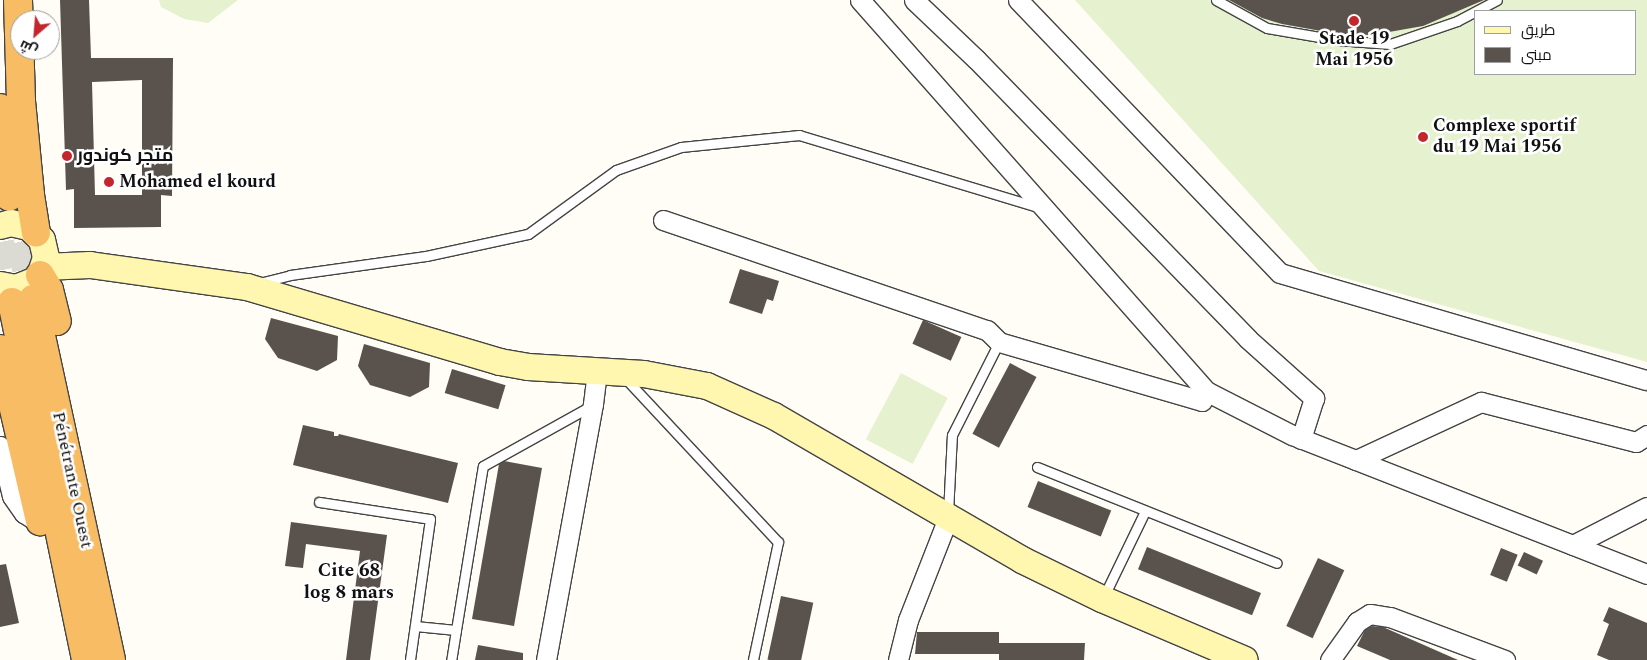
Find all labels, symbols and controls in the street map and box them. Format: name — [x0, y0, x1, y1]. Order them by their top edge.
north arrow — [10, 10, 60, 60]
legend — [1474, 10, 1637, 75]
marker: Stade 19 Mai 1956 — [1348, 15, 1360, 27]
text: طريق — [1521, 19, 1555, 42]
place label: Stade 19 Mai 1956 — [1315, 29, 1393, 72]
text: ش — [16, 34, 41, 61]
text: مبنى — [1521, 44, 1552, 67]
place label: Complexe sportif du 19 Mai 1956 — [1433, 116, 1576, 158]
marker: Complexe sportif du 19 Mai 1956 — [1417, 131, 1429, 143]
place label: متجر كوندور — [77, 145, 174, 167]
marker: متجر كوندور — [61, 150, 73, 162]
place label: Mohamed el kourd — [119, 171, 276, 193]
marker: Mohamed el kourd — [103, 176, 115, 188]
street label: Pénétrante Ouest — [47, 410, 97, 550]
district label: Cite 68 log 8 mars — [304, 560, 394, 604]

